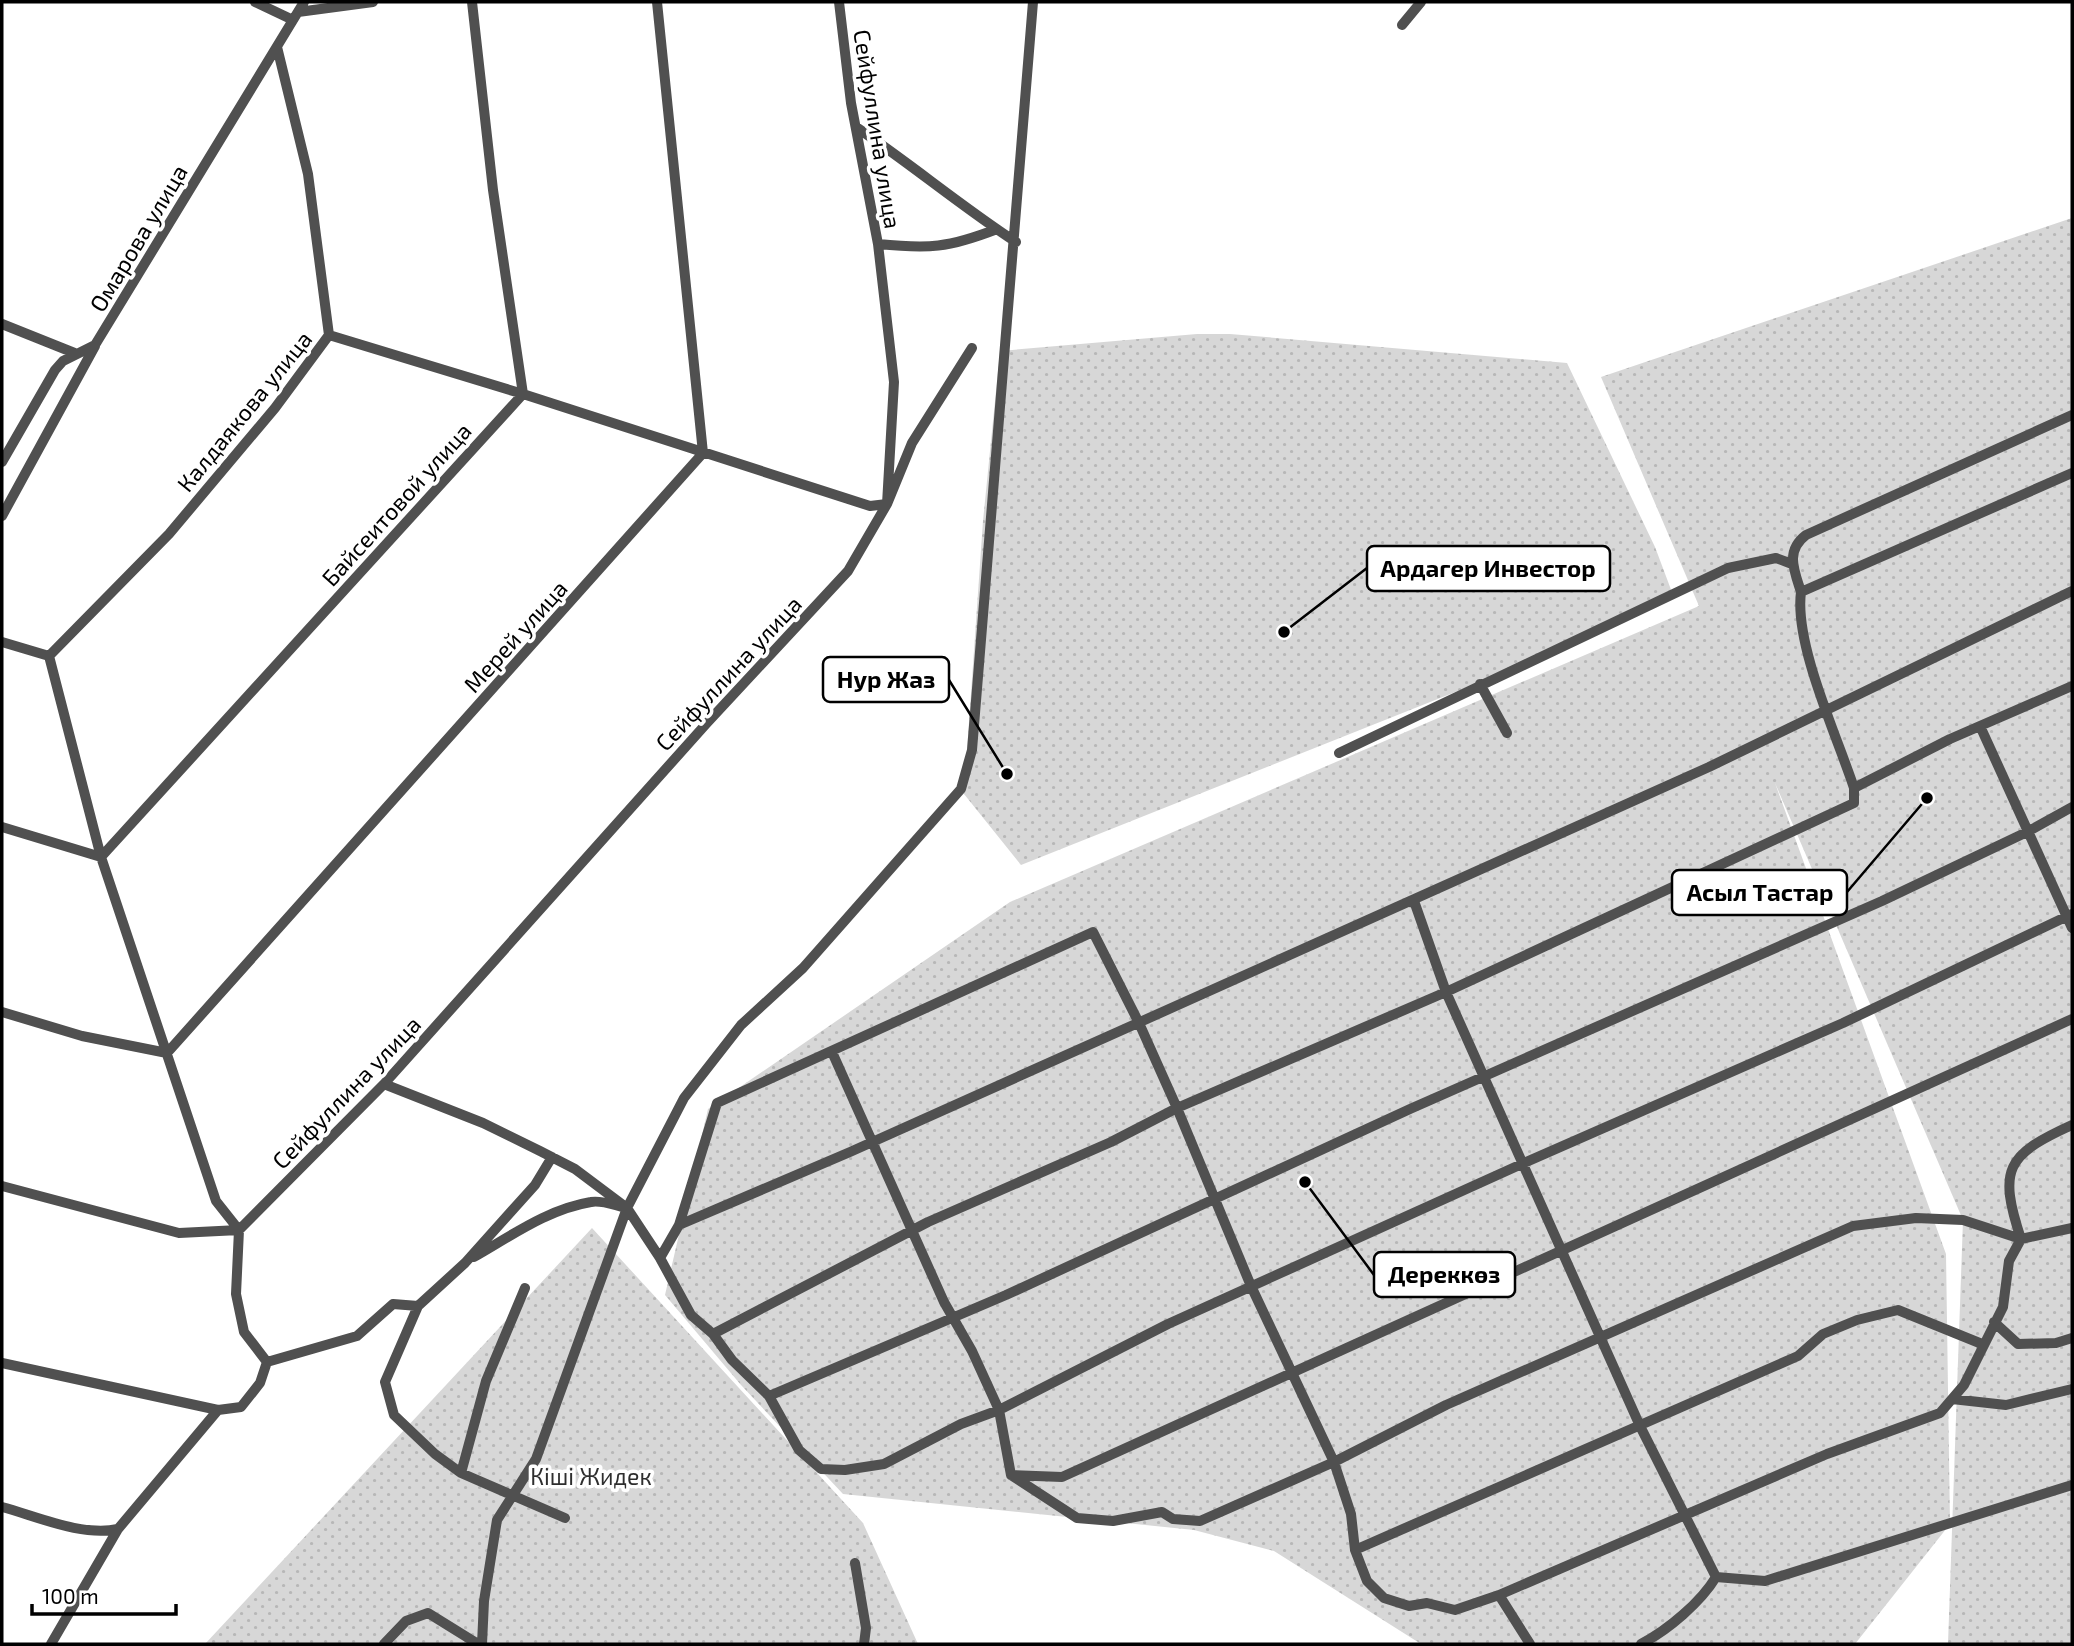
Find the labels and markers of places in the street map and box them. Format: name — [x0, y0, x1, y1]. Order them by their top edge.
callout: Ардагер Инвестор — [1367, 546, 1610, 591]
callout: Нур Жаз — [823, 657, 949, 702]
callout: Асыл Тастар — [1672, 870, 1847, 915]
callout: Дереккөз — [1374, 1252, 1515, 1297]

